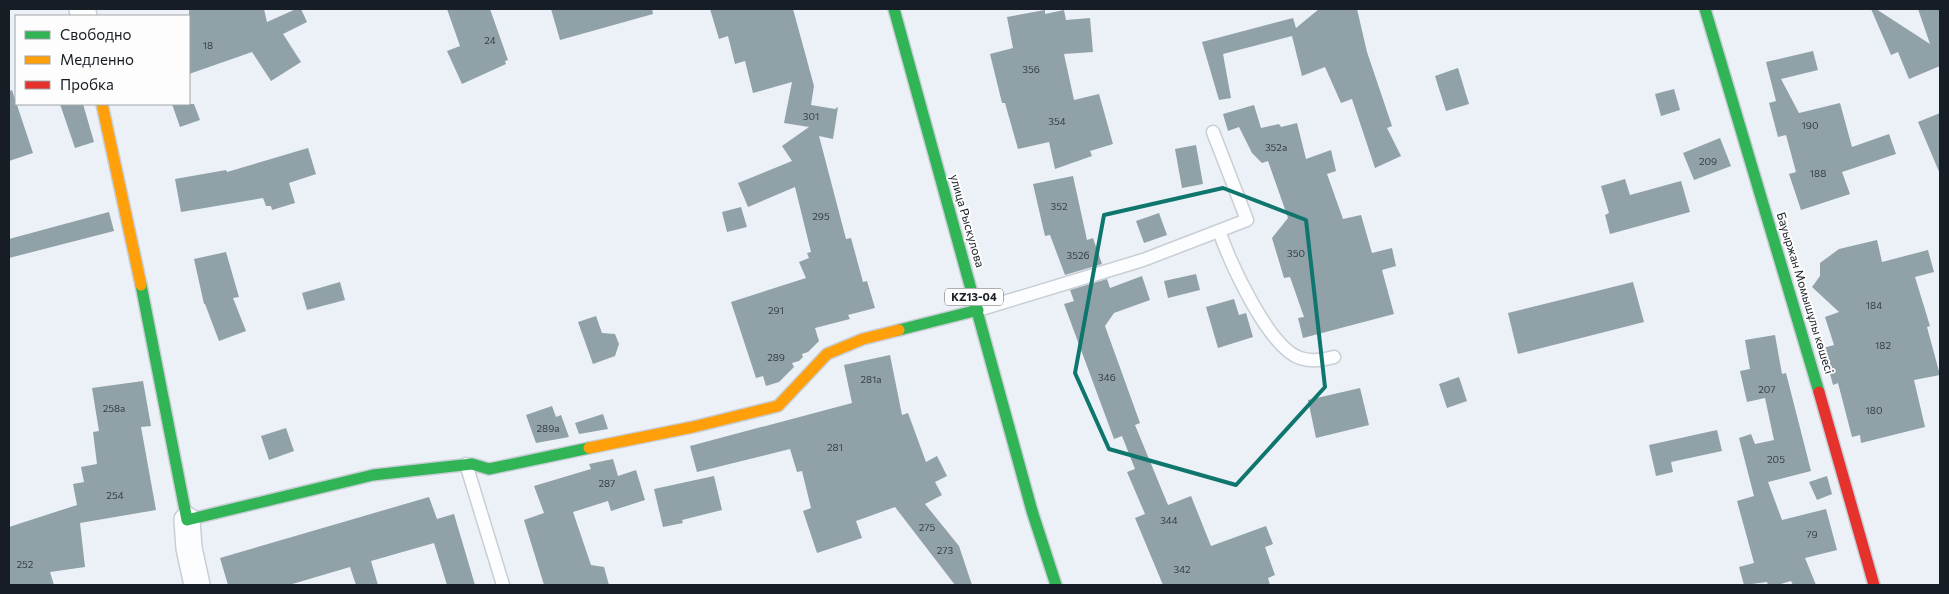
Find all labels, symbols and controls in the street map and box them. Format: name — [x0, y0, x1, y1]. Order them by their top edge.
legend — [15, 15, 190, 105]
text: Свободно — [60, 25, 131, 43]
house number: 24 — [484, 34, 496, 46]
house number: 18 — [203, 39, 213, 51]
text: Медленно — [60, 50, 134, 68]
house number: 356 — [1022, 63, 1040, 75]
text: Пробка — [60, 75, 114, 93]
house number: 301 — [803, 110, 819, 122]
house number: 354 — [1048, 115, 1066, 127]
house number: 190 — [1802, 119, 1818, 131]
house number: 352а — [1265, 141, 1287, 153]
house number: 209 — [1699, 155, 1717, 167]
house number: 188 — [1810, 167, 1826, 179]
street label: улица Рыскулова — [948, 173, 988, 269]
house number: 352 — [1051, 200, 1068, 212]
house number: 295 — [812, 210, 830, 222]
street label: Бауыржан Момышұлы көшесі — [1775, 210, 1837, 375]
house number: 350 — [1287, 247, 1305, 259]
house number: 352б — [1066, 249, 1090, 261]
road number: KZ13-04 — [945, 288, 1003, 306]
house number: 184 — [1866, 299, 1882, 311]
house number: 291 — [768, 304, 784, 316]
house number: 182 — [1875, 339, 1891, 351]
house number: 289 — [767, 351, 785, 363]
house number: 346 — [1098, 371, 1116, 383]
house number: 281а — [860, 373, 882, 385]
house number: 207 — [1758, 383, 1776, 395]
house number: 258а — [103, 402, 125, 414]
house number: 180 — [1866, 404, 1882, 416]
house number: 289а — [537, 422, 559, 434]
house number: 281 — [827, 441, 843, 453]
house number: 205 — [1767, 453, 1785, 465]
house number: 287 — [599, 477, 615, 489]
house number: 254 — [106, 489, 124, 501]
house number: 344 — [1160, 514, 1178, 526]
house number: 275 — [919, 521, 936, 533]
house number: 79 — [1806, 528, 1818, 540]
house number: 273 — [937, 544, 954, 556]
house number: 252 — [17, 558, 34, 570]
house number: 342 — [1173, 563, 1191, 575]

